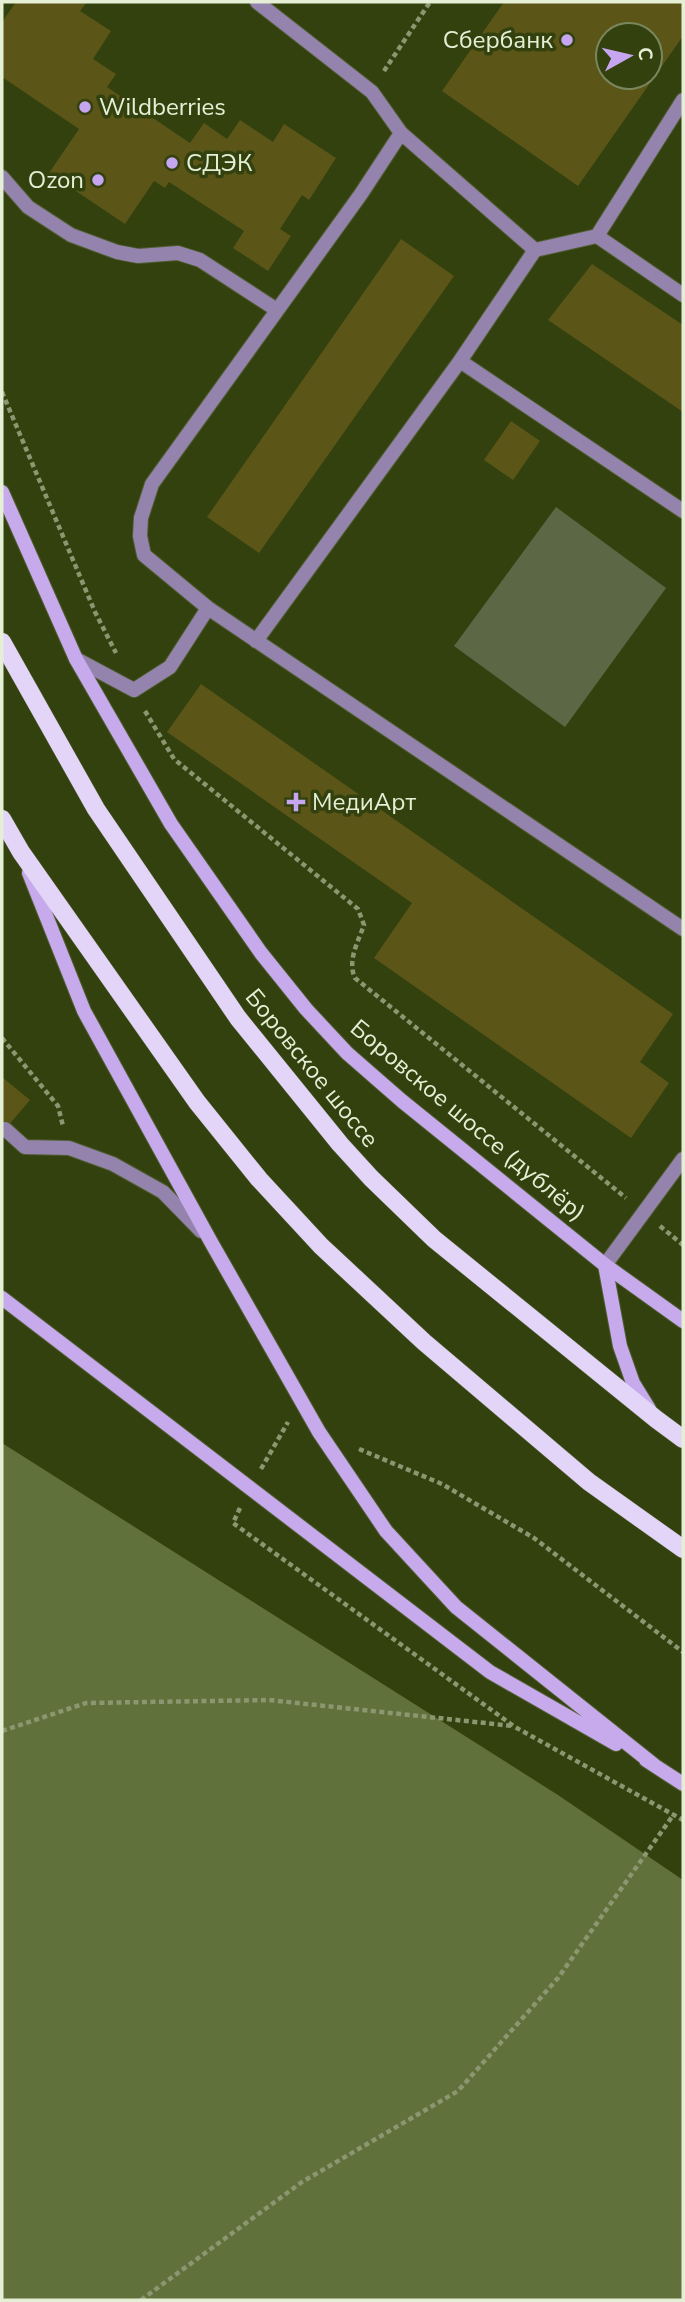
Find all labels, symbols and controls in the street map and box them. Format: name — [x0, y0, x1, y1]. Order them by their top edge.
north arrow — [594, 21, 664, 91]
place label: Сбербанк — [443, 24, 553, 56]
marker: Сбербанк — [559, 32, 575, 48]
text: С — [631, 46, 659, 62]
place label: Wildberries — [99, 91, 226, 123]
marker: Wildberries — [77, 99, 93, 115]
place label: СДЭК — [186, 147, 253, 179]
marker: СДЭК — [164, 155, 180, 171]
place label: Ozon — [28, 164, 84, 196]
marker: Ozon — [90, 172, 106, 188]
place label: МедиАрт — [312, 786, 416, 818]
marker: МедиАрт — [286, 792, 306, 812]
street label: Боровское шоссе — [238, 982, 386, 1154]
street label: Боровское шоссе (дублёр) — [344, 1012, 592, 1228]

